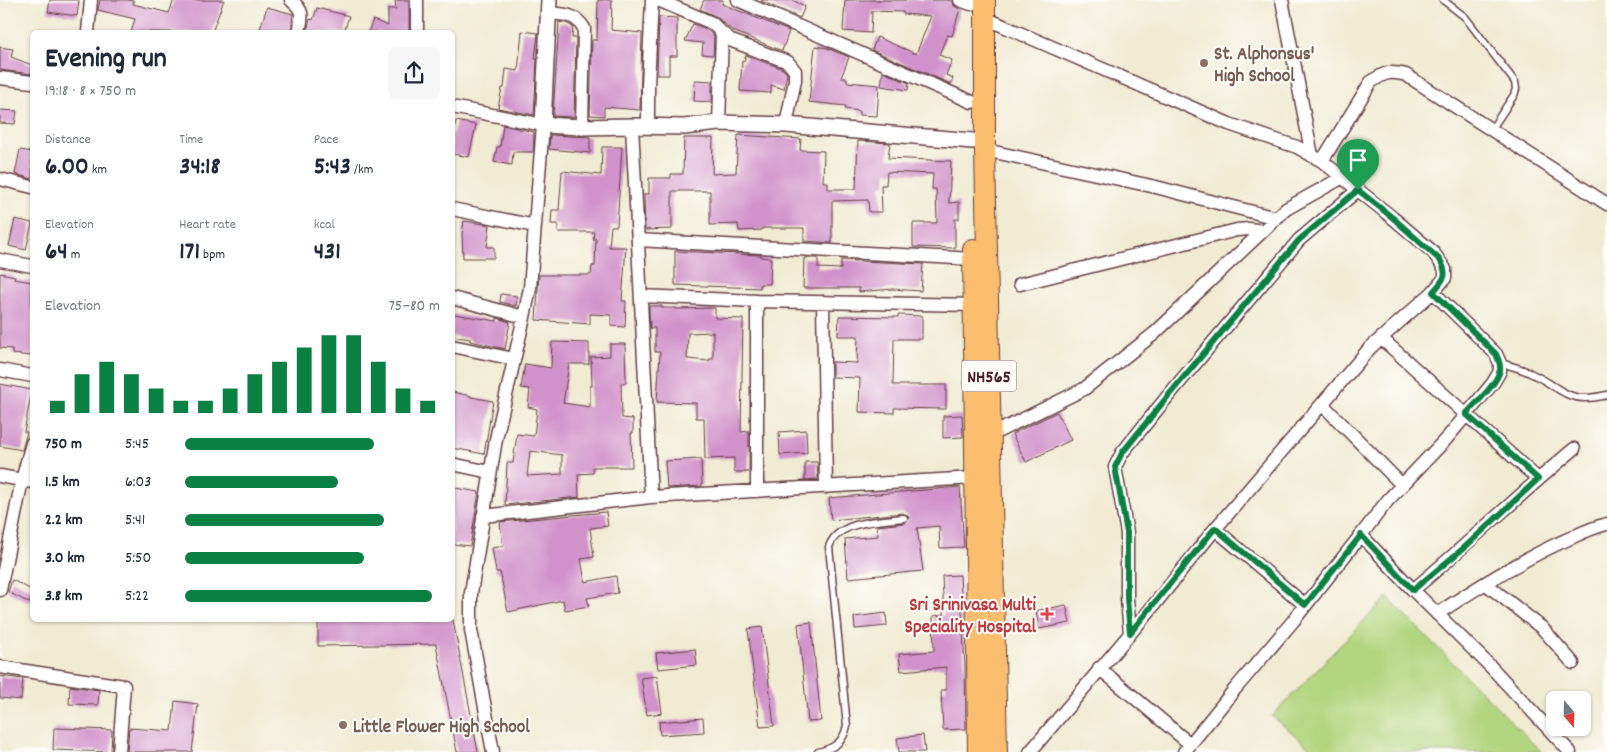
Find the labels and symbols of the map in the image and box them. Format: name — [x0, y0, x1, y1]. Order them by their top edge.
place label: St. Alphonsus' High School — [1214, 42, 1314, 91]
marker: St. Alphonsus' High School — [1198, 57, 1210, 69]
pin — [1337, 139, 1379, 190]
road number: NH565 — [962, 361, 1016, 392]
place label: Sri Srinivasa Multi Speciality Hospital — [905, 593, 1037, 642]
marker: Sri Srinivasa Multi Speciality Hospital — [1040, 607, 1054, 621]
north arrow — [1546, 691, 1591, 736]
place label: Little Flower High School — [353, 715, 530, 742]
marker: Little Flower High School — [337, 719, 349, 731]

